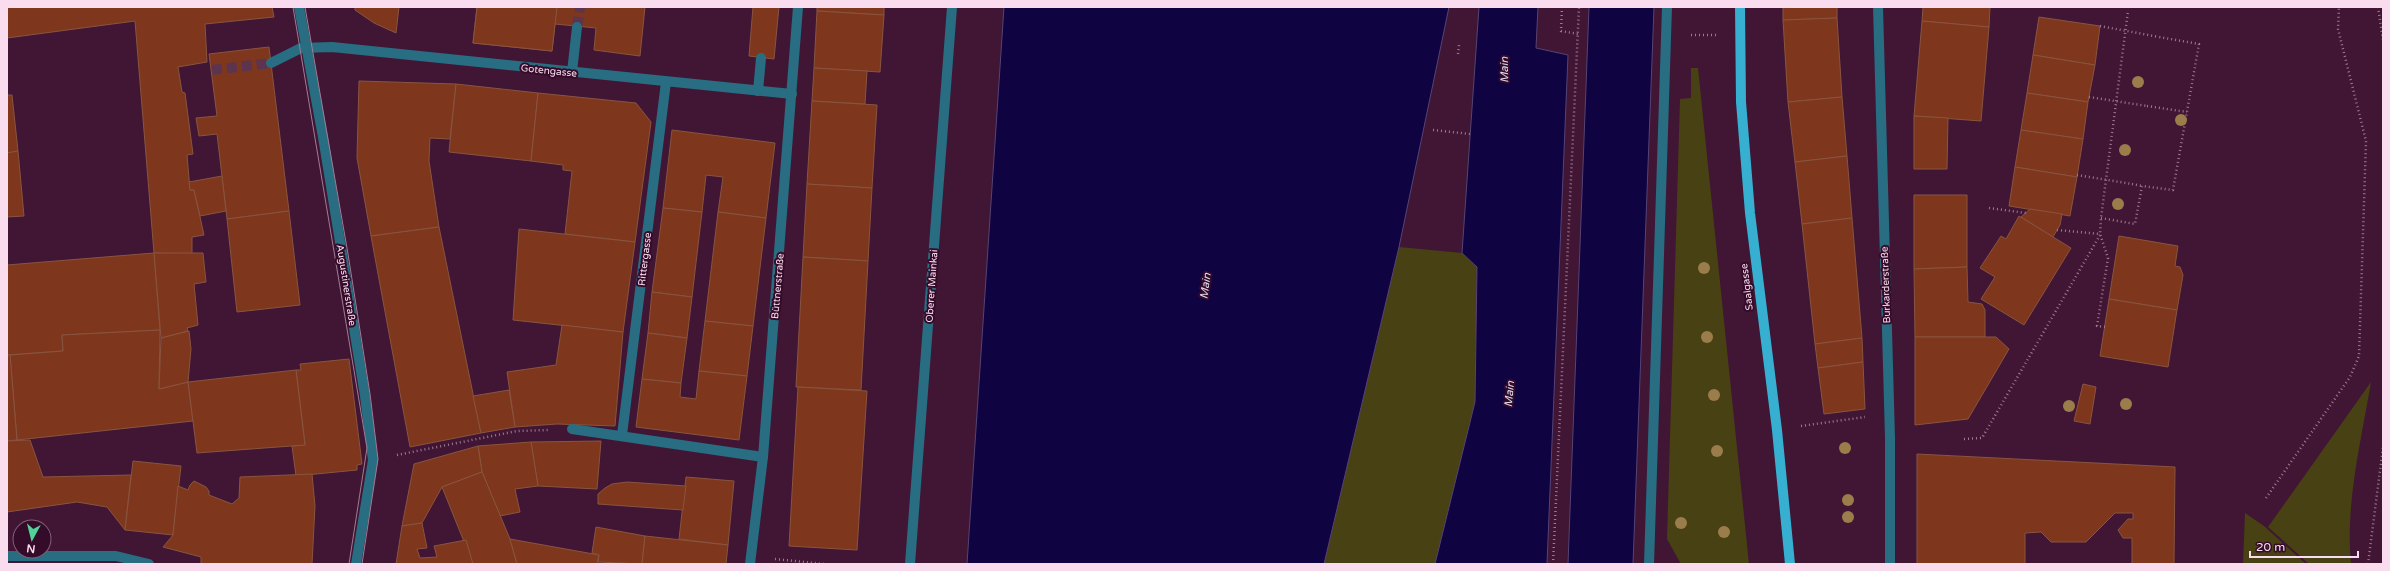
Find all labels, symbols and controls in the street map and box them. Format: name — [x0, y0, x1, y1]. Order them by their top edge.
water label: Main — [1498, 56, 1511, 83]
street label: Gotengasse — [520, 62, 578, 80]
street label: Rittergasse — [636, 231, 654, 287]
street label: Augustinerstraße — [334, 244, 358, 327]
street label: Burkarderstraße — [1879, 246, 1893, 324]
street label: Oberer Mainkai — [923, 249, 941, 323]
street label: Büttnerstraße — [769, 252, 787, 319]
street label: Saalgasse — [1738, 262, 1756, 311]
water label: Main — [1197, 272, 1214, 300]
water label: Main — [1502, 380, 1517, 408]
north arrow — [12, 519, 52, 559]
scale bar — [2250, 533, 2358, 559]
text: 20 m — [2256, 540, 2285, 554]
text: N — [26, 541, 36, 555]

